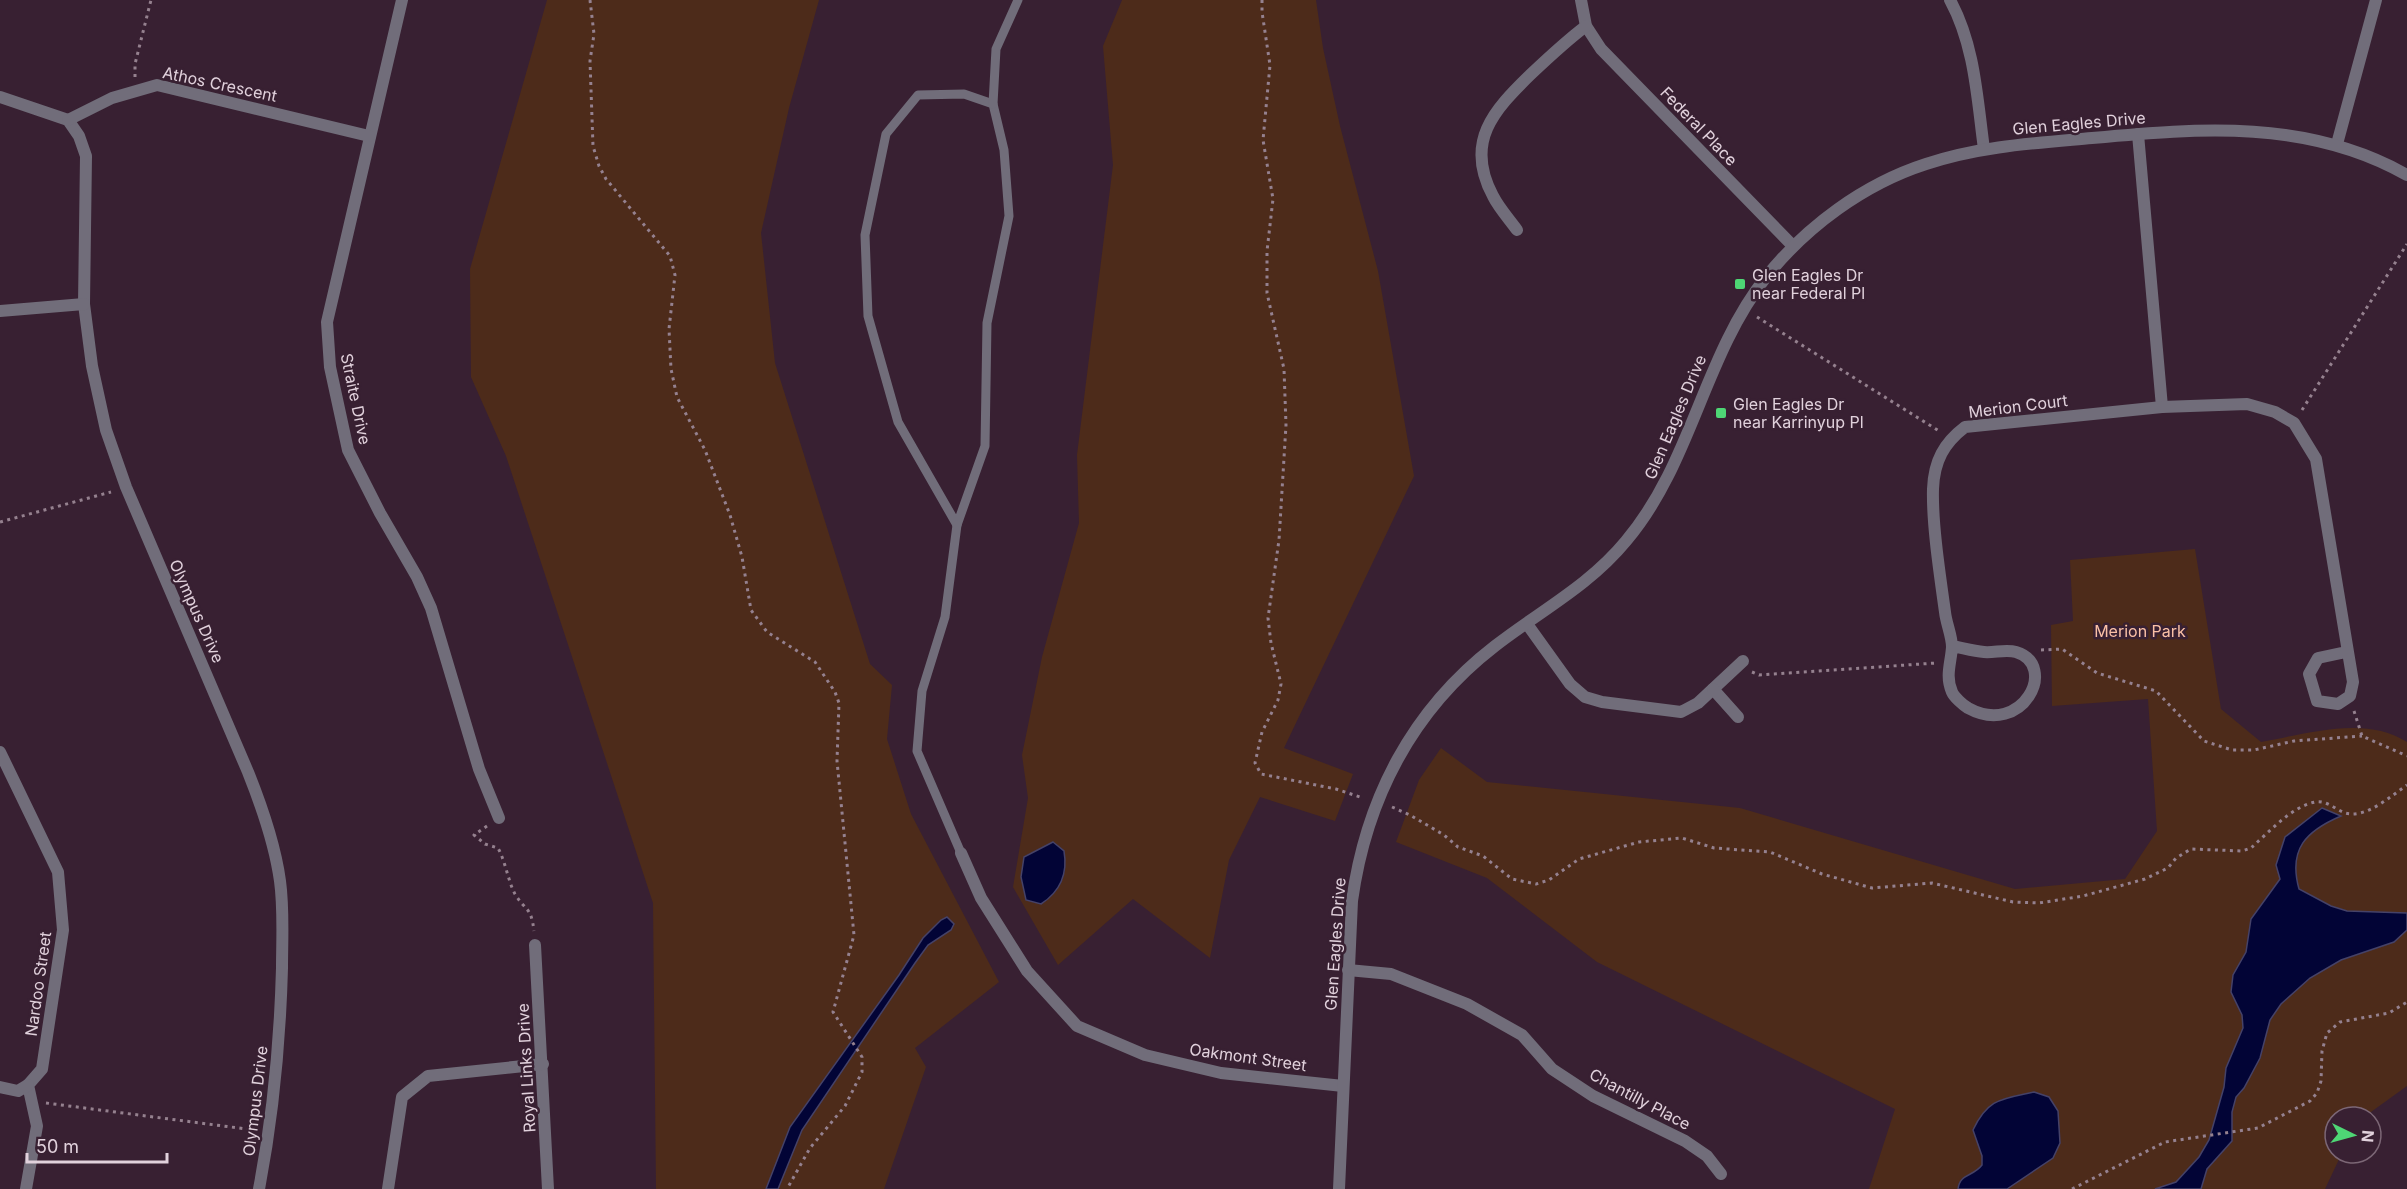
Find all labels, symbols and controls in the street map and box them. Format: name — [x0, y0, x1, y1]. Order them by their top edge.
street label: Athos Crescent — [161, 62, 279, 106]
street label: Federal Place — [1656, 82, 1742, 170]
street label: Glen Eagles Drive — [2012, 107, 2146, 139]
place label: Glen Eagles Dr near Federal Pl — [1752, 265, 1865, 303]
marker: Glen Eagles Dr near Federal Pl — [1733, 277, 1747, 291]
street label: Straite Drive — [337, 351, 375, 447]
street label: Glen Eagles Drive — [1640, 352, 1710, 482]
street label: Merion Court — [1967, 390, 2069, 422]
place label: Glen Eagles Dr near Karrinyup Pl — [1733, 394, 1864, 432]
marker: Glen Eagles Dr near Karrinyup Pl — [1714, 406, 1728, 420]
street label: Olympus Drive — [165, 556, 229, 666]
park label: Merion Park — [2094, 621, 2186, 641]
street label: Glen Eagles Drive — [1320, 877, 1350, 1011]
street label: Nardoo Street — [21, 930, 55, 1038]
street label: Royal Links Drive — [513, 1003, 539, 1133]
street label: Oakmont Street — [1188, 1039, 1308, 1075]
street label: Olympus Drive — [238, 1045, 272, 1157]
street label: Chantilly Place — [1586, 1064, 1694, 1134]
north arrow — [2323, 1105, 2383, 1165]
scale bar — [27, 1126, 166, 1164]
text: N — [2357, 1129, 2378, 1143]
text: 50 m — [36, 1136, 79, 1157]

